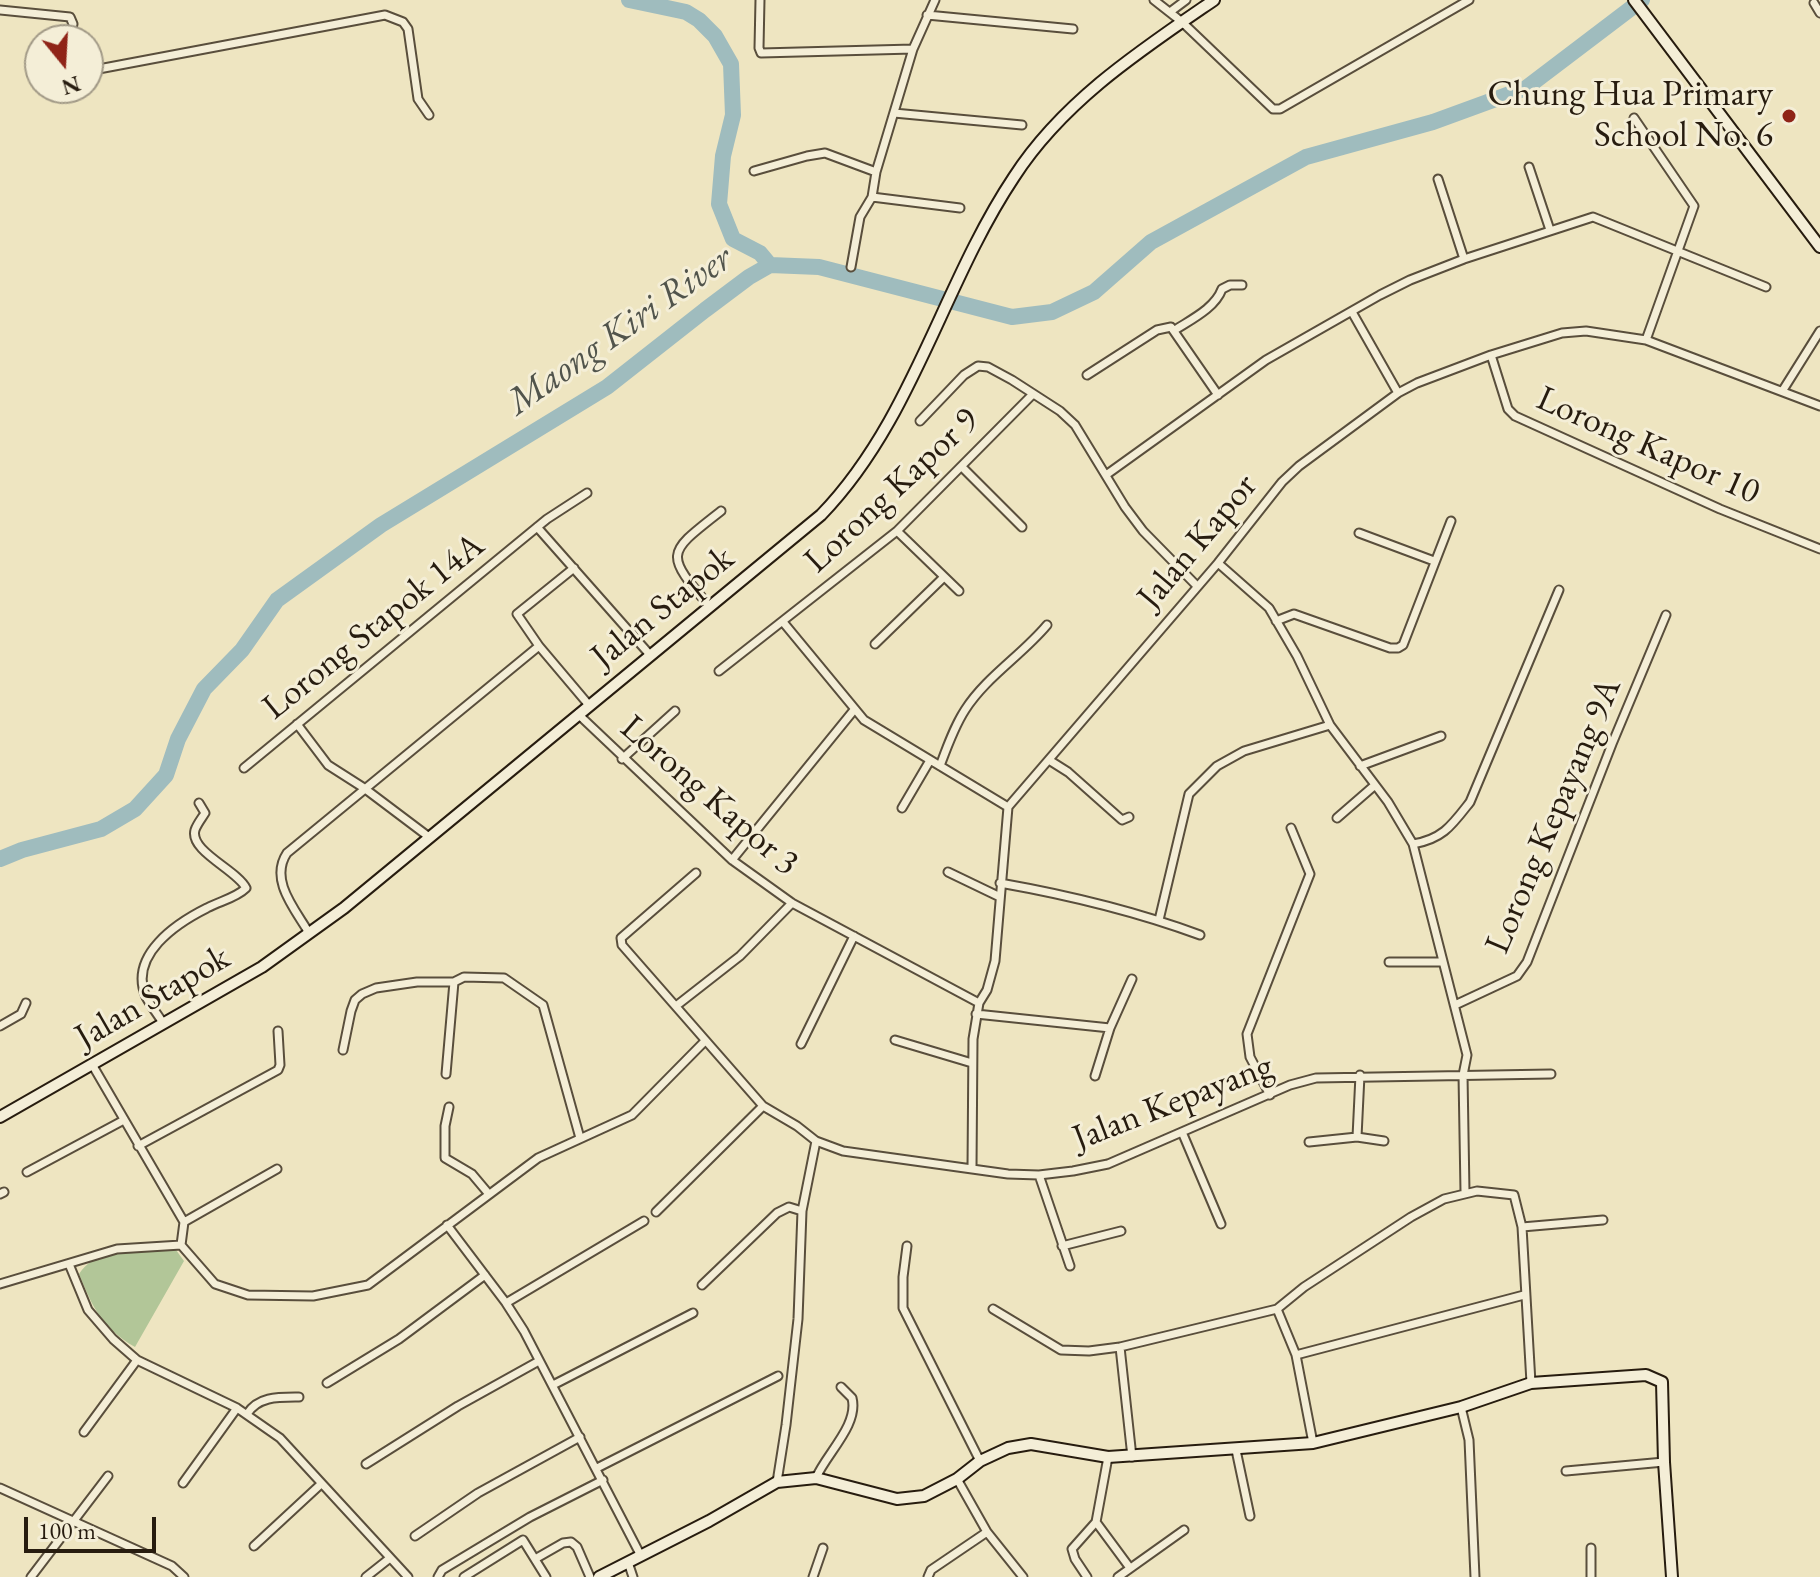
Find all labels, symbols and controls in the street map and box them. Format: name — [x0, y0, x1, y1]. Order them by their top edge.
north arrow — [24, 24, 104, 104]
text: N — [58, 69, 84, 102]
place label: Chung Hua Primary School No. 6 — [1487, 73, 1773, 158]
marker: Chung Hua Primary School No. 6 — [1780, 107, 1798, 125]
water label: Maong Kiri River — [499, 236, 741, 426]
street label: Lorong Kapor 10 — [1530, 378, 1766, 514]
street label: Lorong Kapor 9 — [796, 399, 988, 583]
street label: Jalan Kapor — [1129, 466, 1267, 618]
street label: Lorong Stapok 14A — [255, 524, 493, 730]
street label: Jalan Stapok — [583, 537, 743, 679]
street label: Lorong Kepayang 9A — [1477, 672, 1631, 960]
street label: Lorong Kapor 3 — [611, 707, 807, 885]
street label: Jalan Stapok — [68, 937, 238, 1059]
street label: Jalan Kepayang — [1067, 1045, 1279, 1161]
scale bar — [28, 1501, 160, 1551]
text: 100 m — [38, 1515, 96, 1546]

